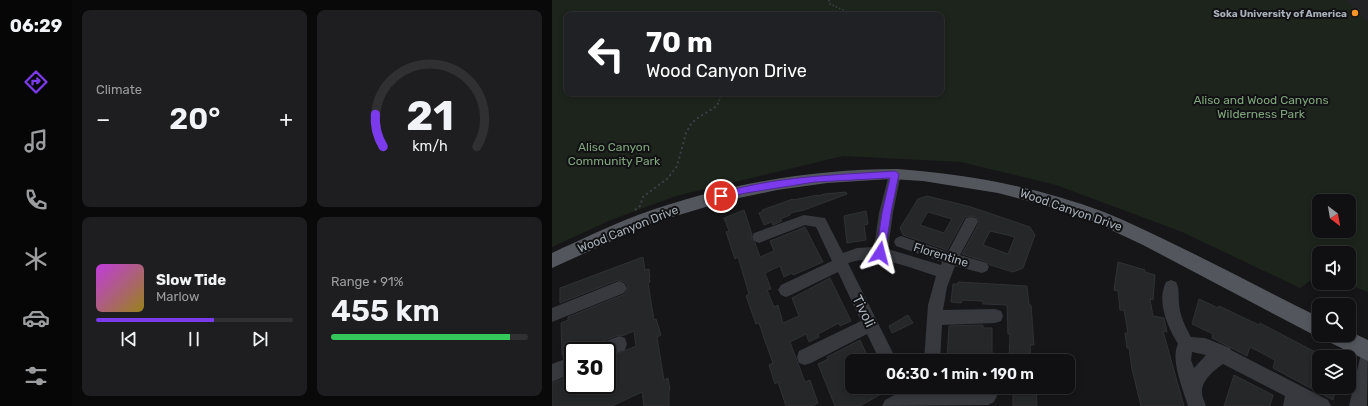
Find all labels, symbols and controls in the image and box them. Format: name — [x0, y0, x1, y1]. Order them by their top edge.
place label: Soka University of America — [1213, 8, 1347, 20]
marker: Soka University of America — [1350, 8, 1360, 18]
text: 06:29 — [10, 15, 62, 37]
text: 70 m — [646, 26, 713, 59]
icon: left — [580, 28, 632, 80]
text: Wood Canyon Drive — [646, 60, 807, 82]
icon: directions — [22, 68, 50, 96]
text: Climate — [96, 82, 142, 97]
text: 21 — [406, 90, 453, 139]
park label: Aliso and Wood Canyons Wilderness Park — [1193, 93, 1329, 121]
text: 20° — [169, 101, 220, 137]
text: − — [96, 106, 110, 133]
text: + — [279, 106, 293, 133]
icon: music — [22, 127, 50, 155]
text: km/h — [412, 137, 447, 154]
park label: Aliso Canyon Community Park — [568, 140, 661, 168]
pin — [704, 179, 738, 213]
icon: arrive — [710, 185, 732, 207]
icon: phone — [22, 186, 50, 214]
street label: Wood Canyon Drive — [1018, 186, 1124, 234]
north arrow — [1312, 194, 1356, 238]
map controls — [1312, 194, 1356, 394]
street label: Wood Canyon Drive — [576, 202, 681, 256]
position arrow — [859, 232, 901, 274]
street label: Florentine — [912, 240, 970, 270]
icon: climate — [22, 245, 50, 273]
button: sound — [1312, 246, 1356, 290]
text: Slow Tide — [156, 271, 226, 289]
text: Range · 91% — [331, 274, 403, 289]
text: Marlow — [156, 289, 199, 304]
street label: Tivoli — [849, 292, 879, 330]
text: 455 km — [331, 293, 440, 329]
button: search — [1312, 298, 1356, 342]
icon: car — [22, 304, 50, 332]
icon: previous — [118, 328, 140, 350]
icon: pause — [183, 328, 205, 350]
icon: next — [249, 328, 271, 350]
speed limit sign: 30 — [564, 342, 616, 394]
button: layers — [1312, 350, 1356, 394]
icon: filters — [22, 362, 50, 390]
text: 06:30 · 1 min · 190 m — [886, 365, 1034, 383]

